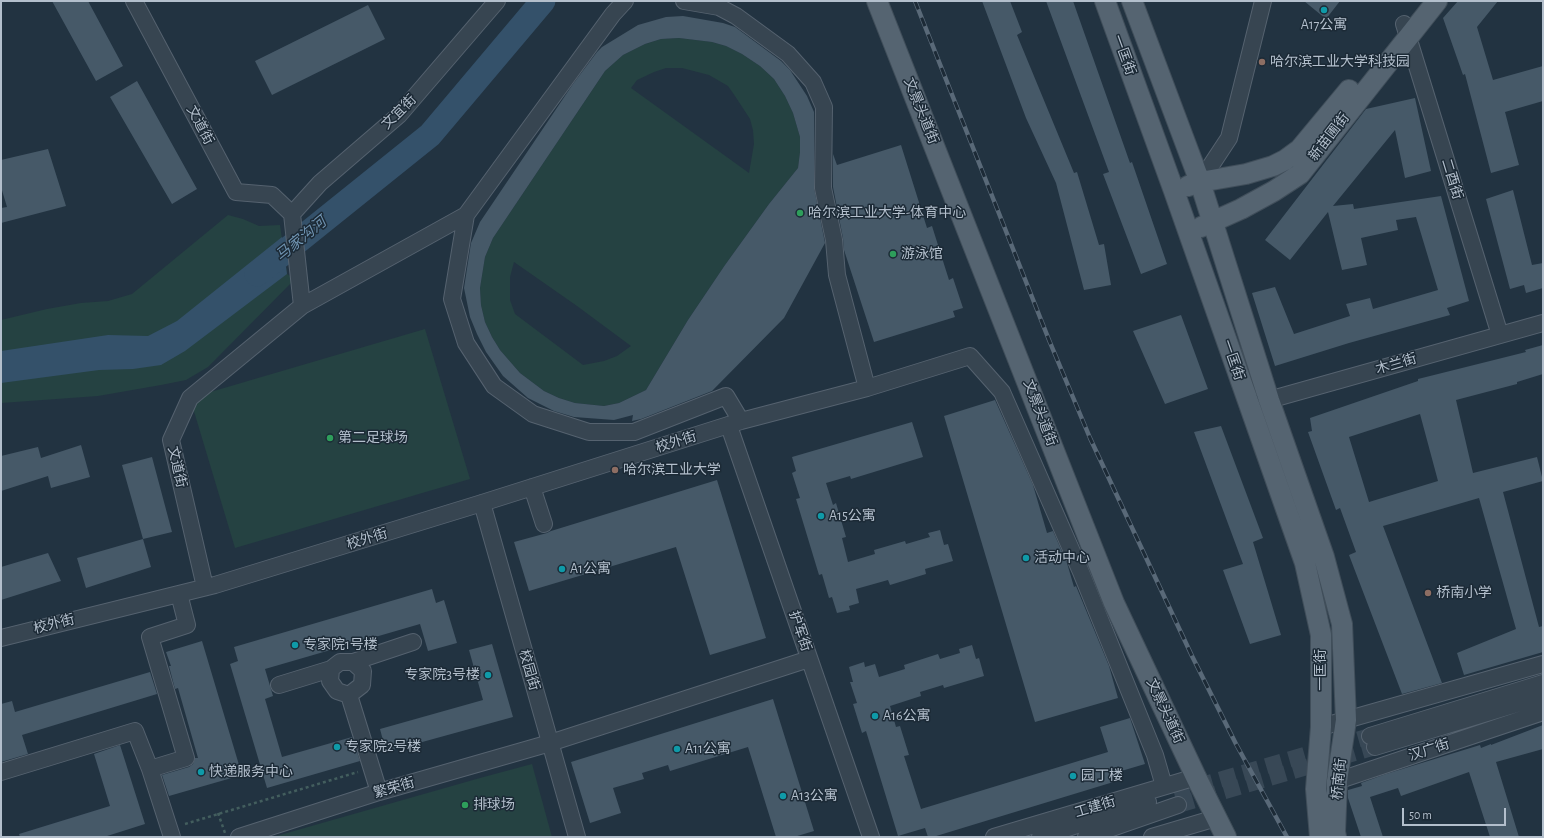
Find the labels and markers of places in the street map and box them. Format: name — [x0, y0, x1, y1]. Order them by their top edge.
marker: A17公寓 — [1319, 5, 1329, 15]
place label: A17公寓 — [1301, 17, 1347, 33]
place label: 哈尔滨工业大学科技园 — [1270, 54, 1410, 70]
marker: 哈尔滨工业大学科技园 — [1257, 57, 1267, 67]
place label: 哈尔滨工业大学-体育中心 — [808, 205, 966, 221]
marker: 哈尔滨工业大学-体育中心 — [795, 208, 805, 218]
place label: 游泳馆 — [901, 246, 943, 262]
marker: 游泳馆 — [888, 249, 898, 259]
place label: 第二足球场 — [338, 430, 408, 446]
marker: 第二足球场 — [325, 433, 335, 443]
place label: 哈尔滨工业大学 — [623, 462, 721, 478]
marker: 哈尔滨工业大学 — [610, 465, 620, 475]
place label: A15公寓 — [829, 508, 876, 524]
marker: A15公寓 — [816, 511, 826, 521]
place label: 活动中心 — [1034, 550, 1090, 566]
marker: 活动中心 — [1021, 553, 1031, 563]
place label: A1公寓 — [570, 561, 611, 577]
marker: A1公寓 — [557, 564, 567, 574]
place label: 桥南小学 — [1436, 585, 1492, 601]
marker: 桥南小学 — [1423, 588, 1433, 598]
place label: 专家院1号楼 — [303, 637, 378, 653]
marker: 专家院1号楼 — [290, 640, 300, 650]
place label: 专家院3号楼 — [404, 667, 480, 683]
marker: 专家院3号楼 — [483, 670, 493, 680]
place label: A16公寓 — [883, 708, 930, 724]
marker: A16公寓 — [870, 711, 880, 721]
place label: 专家院2号楼 — [345, 739, 421, 755]
place label: A11公寓 — [685, 741, 731, 757]
marker: 专家院2号楼 — [332, 742, 342, 752]
marker: A11公寓 — [672, 744, 682, 754]
place label: 快递服务中心 — [209, 764, 293, 780]
marker: 快递服务中心 — [196, 767, 206, 777]
place label: 园丁楼 — [1081, 768, 1123, 784]
marker: 园丁楼 — [1068, 771, 1078, 781]
place label: A13公寓 — [791, 788, 838, 804]
marker: A13公寓 — [778, 791, 788, 801]
place label: 排球场 — [473, 797, 515, 813]
marker: 排球场 — [460, 800, 470, 810]

